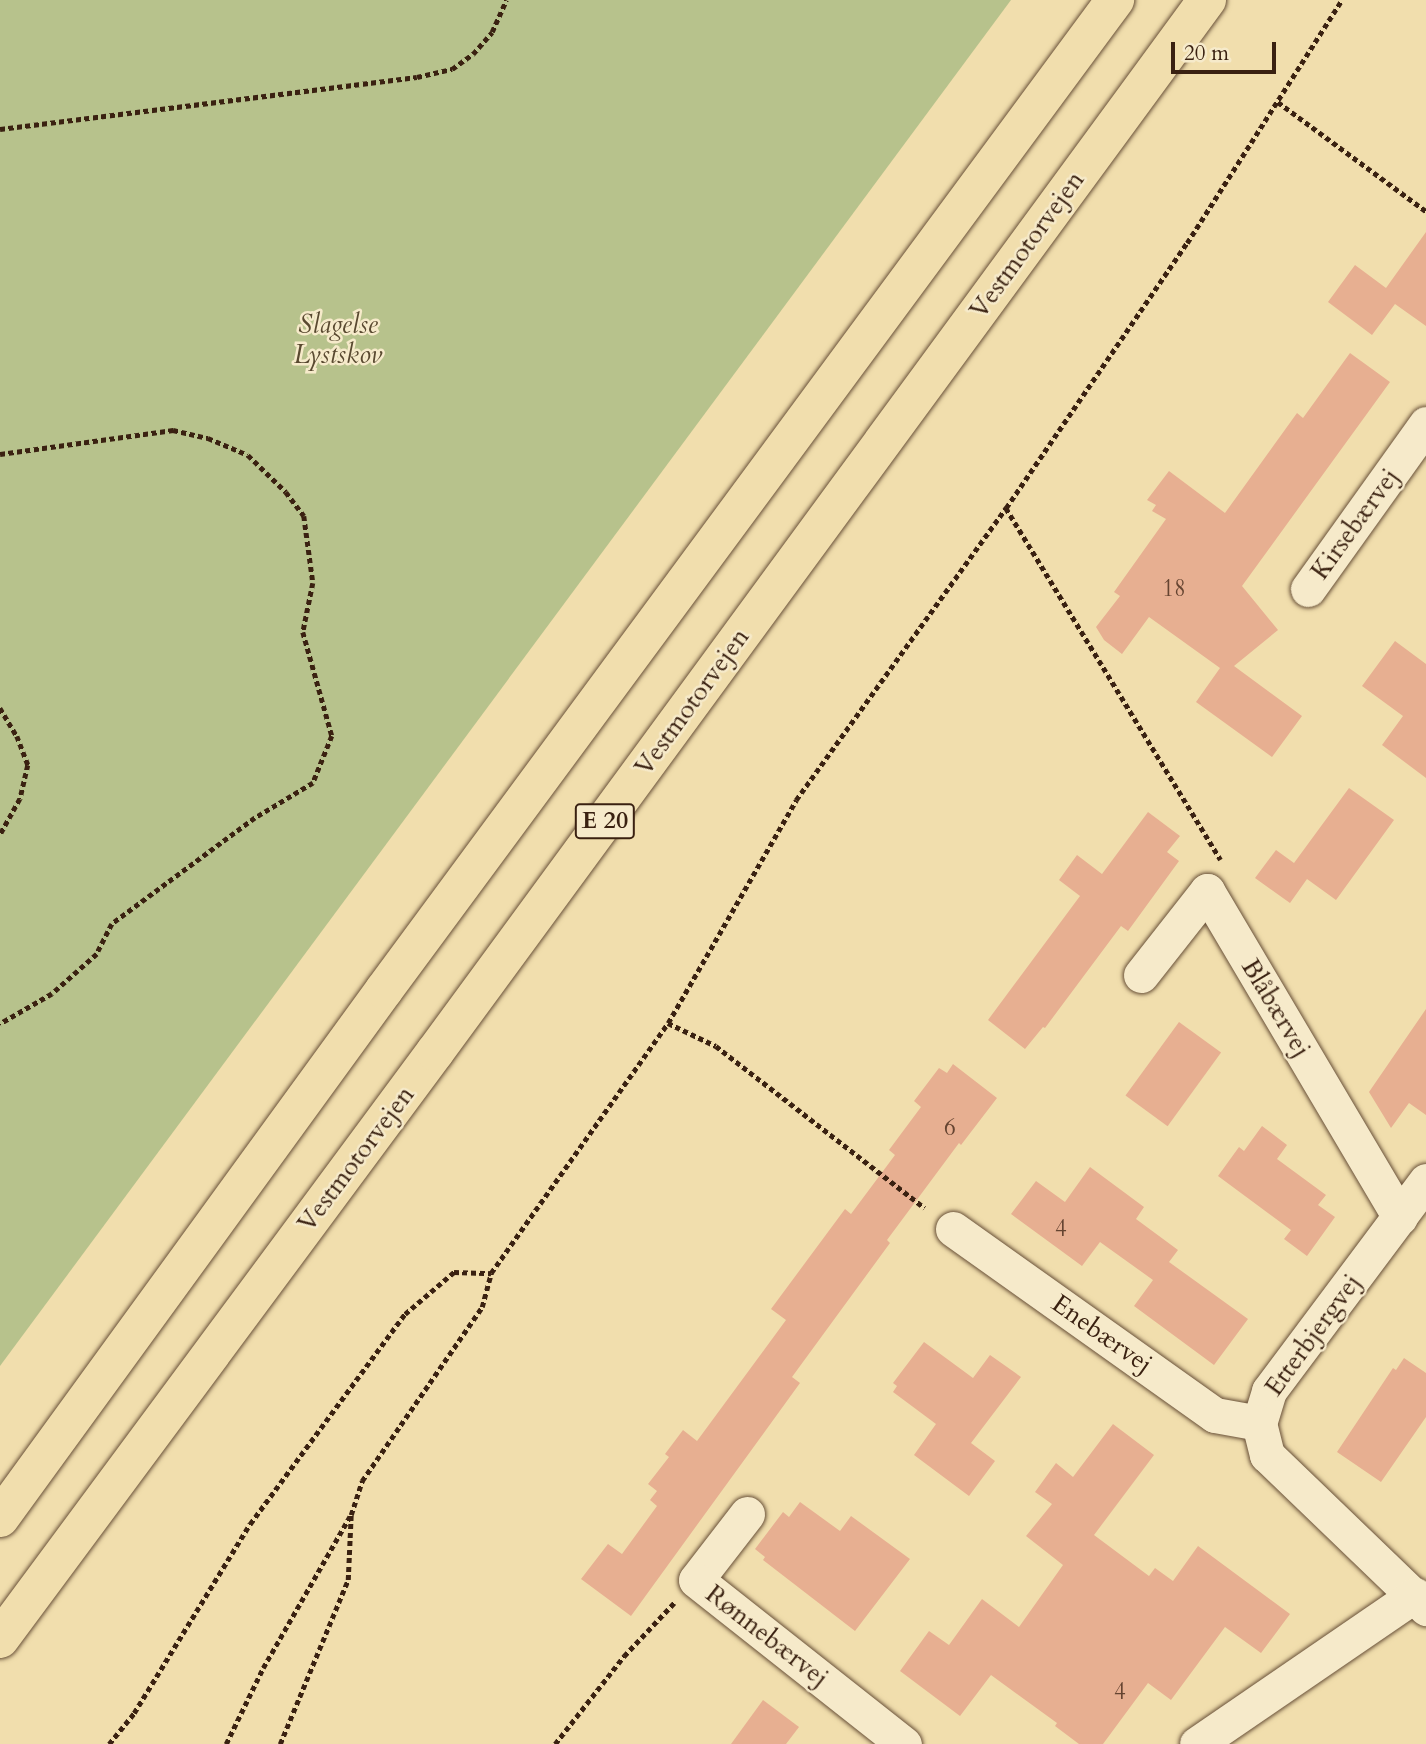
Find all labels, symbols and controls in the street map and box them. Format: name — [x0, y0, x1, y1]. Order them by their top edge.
scale bar — [1174, 28, 1279, 72]
text: 20 m — [1184, 39, 1229, 68]
street label: Vestmotorvejen — [963, 165, 1091, 325]
park label: Slagelse Lystskov — [294, 309, 382, 370]
street label: Kirsebærvej — [1304, 462, 1406, 586]
house number: 18 — [1162, 575, 1186, 603]
street label: Vestmotorvejen — [628, 622, 756, 782]
road number: E 20 — [574, 800, 636, 842]
street label: Blåbærvej — [1235, 953, 1317, 1063]
street label: Vestmotorvejen — [291, 1080, 421, 1238]
house number: 6 — [944, 1114, 956, 1142]
house number: 4 — [1055, 1215, 1067, 1243]
street label: Etterbjergvej — [1258, 1268, 1368, 1402]
street label: Enebærvej — [1046, 1288, 1158, 1380]
street label: Rønnebærvej — [699, 1578, 835, 1694]
house number: 4 — [1114, 1678, 1126, 1706]

